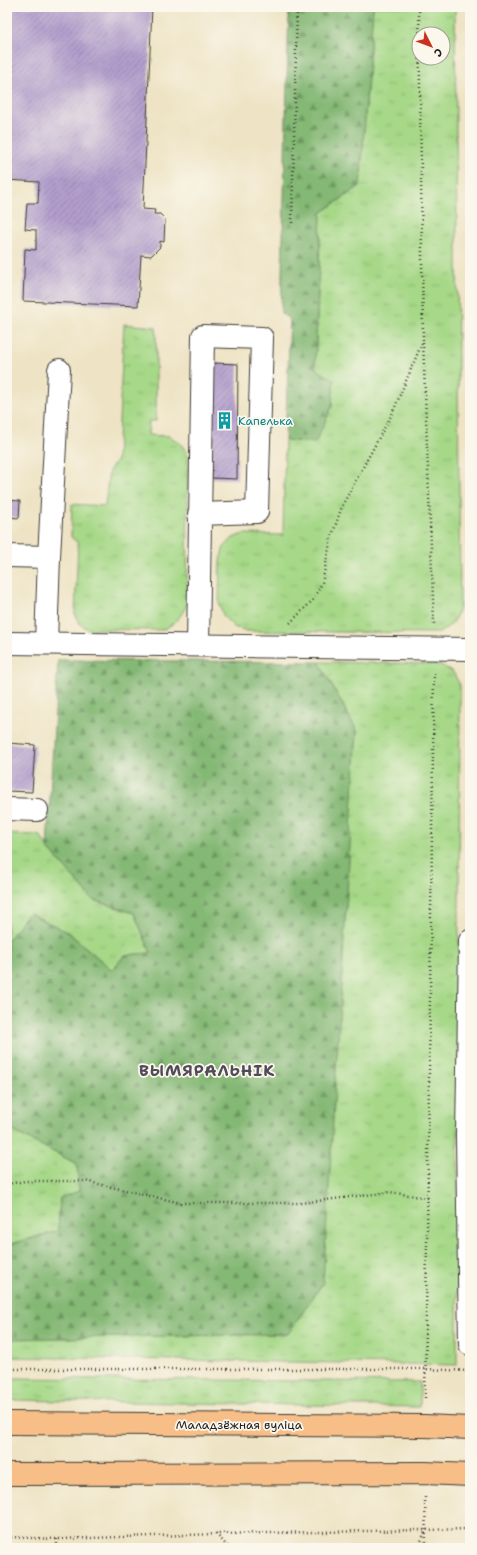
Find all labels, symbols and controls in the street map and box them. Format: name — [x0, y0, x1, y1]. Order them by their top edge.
north arrow — [411, 26, 451, 66]
text: С — [430, 45, 446, 60]
building icon: Капелька — [215, 411, 235, 431]
place label: Капелька — [238, 413, 293, 429]
district label: ВЫМЯРАЛЬНІК — [139, 1060, 275, 1081]
street label: Маладзёжная вуліца — [176, 1417, 303, 1433]

